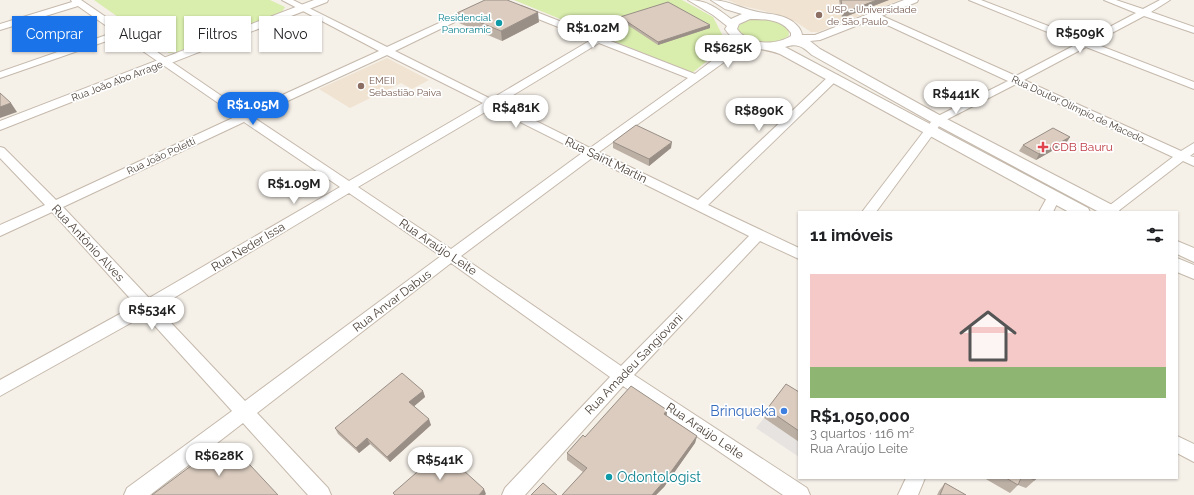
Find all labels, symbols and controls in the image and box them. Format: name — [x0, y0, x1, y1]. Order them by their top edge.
place label: USP - Universidade de São Paulo — [827, 4, 917, 27]
marker: USP - Universidade de São Paulo — [814, 10, 824, 20]
place label: Residencial Panoramic — [438, 12, 491, 35]
pin: R$1.02M — [556, 15, 630, 49]
chip: Comprar — [12, 16, 97, 52]
chip: Alugar — [105, 16, 176, 52]
chip: Filtros — [184, 16, 251, 52]
chip: Novo — [259, 16, 322, 52]
marker: Residencial Panoramic — [494, 18, 504, 28]
text: R$1.02M — [567, 20, 619, 35]
pin: R$509K — [1047, 20, 1113, 54]
text: R$509K — [1056, 25, 1104, 40]
pin: R$625K — [695, 35, 761, 69]
text: R$625K — [704, 40, 752, 55]
street label: Rua João Abo Arrage — [70, 58, 164, 103]
street label: Rua Doutor Olímpio de Macedo — [1010, 73, 1146, 145]
place label: EMEII Sebastião Paiva — [369, 75, 441, 98]
marker: EMEII Sebastião Paiva — [356, 81, 366, 91]
pin: R$441K — [923, 81, 989, 115]
text: R$441K — [933, 86, 979, 101]
pin: R$1.05M — [216, 92, 290, 126]
pin: R$481K — [483, 95, 549, 129]
text: R$1.05M — [227, 97, 279, 112]
pin: R$890K — [726, 98, 792, 132]
text: R$481K — [492, 100, 540, 115]
text: R$890K — [734, 103, 784, 118]
street label: Rua Saint Martin — [563, 134, 649, 186]
street label: Rua João Poletti — [125, 135, 197, 177]
place label: CDB Bauru — [1052, 140, 1113, 154]
marker: CDB Bauru — [1037, 141, 1049, 153]
pin: R$1.09M — [257, 171, 331, 205]
text: R$1.09M — [267, 176, 321, 191]
street label: Rua Antônio Alves — [49, 202, 127, 284]
street label: Rua Araújo Leite — [397, 216, 479, 278]
street label: Rua Neder Issa — [209, 220, 287, 274]
icon: filters — [1144, 224, 1166, 246]
text: 11 imóveis — [810, 225, 893, 245]
street label: Rua Anvar Dabus — [350, 267, 434, 335]
pin: R$534K — [119, 297, 185, 331]
icon: home — [952, 300, 1024, 372]
text: R$534K — [128, 302, 176, 317]
street label: Rua Amadeu Sangiovani — [582, 311, 686, 417]
street label: Rua Araújo Leite — [664, 400, 746, 462]
place label: Brinqueka — [710, 403, 776, 419]
marker: Brinqueka — [779, 406, 789, 416]
text: R$1,050,000 — [810, 406, 910, 426]
text: 3 quartos · 116 m² — [810, 426, 914, 441]
text: Rua Araújo Leite — [810, 441, 908, 456]
pin: R$628K — [186, 443, 252, 477]
pin: R$541K — [407, 447, 473, 481]
text: R$628K — [195, 448, 243, 463]
text: R$541K — [417, 452, 463, 467]
place label: Odontologist — [617, 469, 701, 485]
marker: Odontologist — [604, 472, 614, 482]

